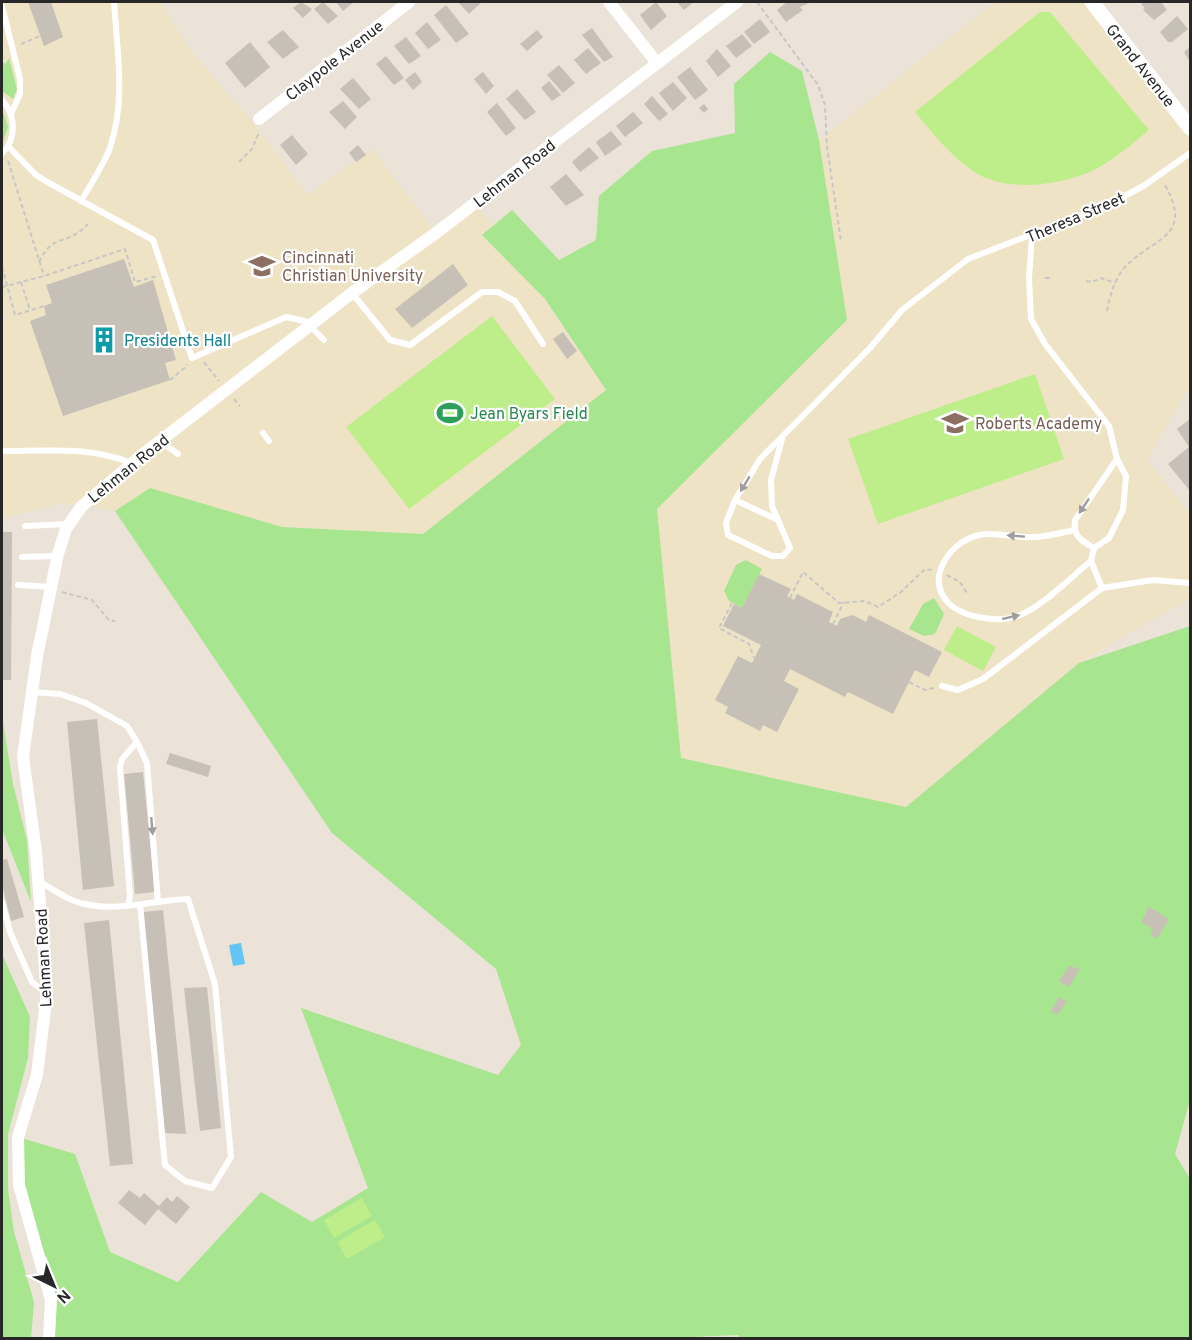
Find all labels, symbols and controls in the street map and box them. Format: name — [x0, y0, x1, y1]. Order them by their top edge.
street label: Claypole Avenue — [282, 17, 388, 106]
street label: Grand Avenue — [1101, 21, 1178, 112]
street label: Lehman Road — [470, 136, 560, 213]
street label: Theresa Street — [1023, 189, 1128, 249]
place label: Cincinnati Christian University — [282, 249, 423, 287]
school or university icon: Cincinnati Christian University — [247, 251, 277, 281]
building icon: Presidents Hall — [89, 325, 119, 355]
place label: Presidents Hall — [124, 332, 231, 352]
sports icon: Jean Byars Field — [435, 398, 465, 428]
place label: Jean Byars Field — [470, 405, 588, 425]
school or university icon: Roberts Academy — [940, 408, 970, 438]
place label: Roberts Academy — [975, 415, 1102, 435]
street label: Lehman Road — [85, 431, 174, 508]
one-way arrow — [740, 476, 751, 492]
one-way arrow — [1078, 498, 1090, 514]
one-way arrow — [1006, 531, 1025, 541]
one-way arrow — [1002, 612, 1020, 622]
one-way arrow — [147, 817, 157, 836]
street label: Lehman Road — [32, 908, 58, 1008]
north arrow — [24, 1256, 84, 1316]
text: N — [52, 1284, 74, 1307]

